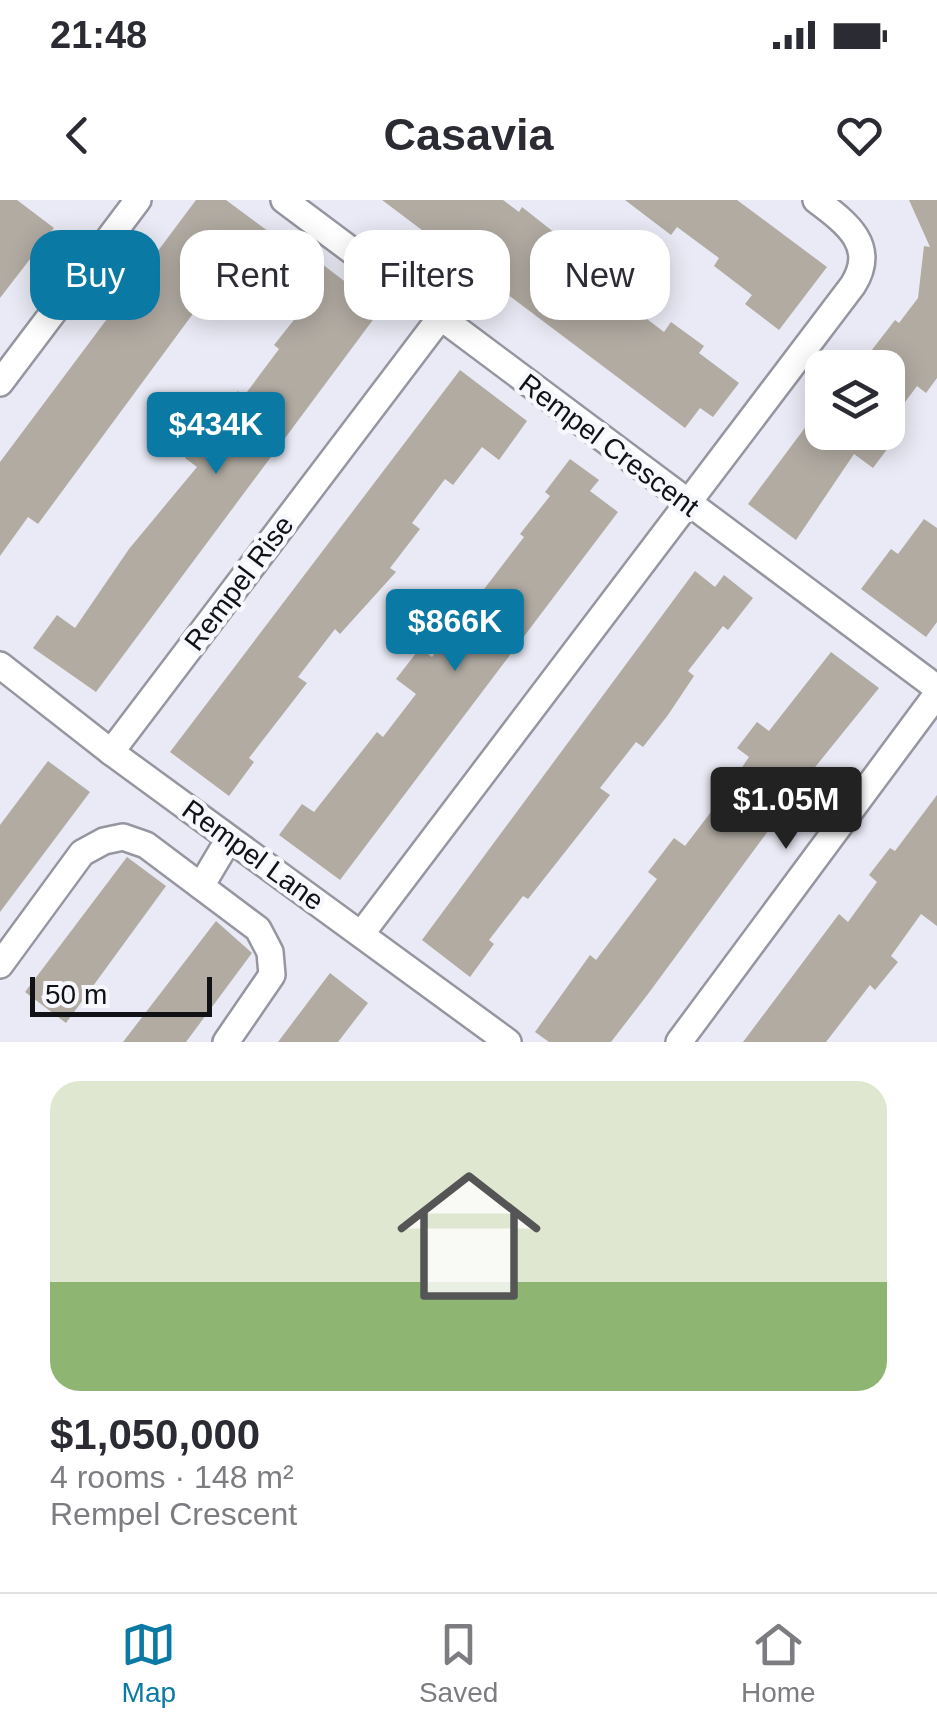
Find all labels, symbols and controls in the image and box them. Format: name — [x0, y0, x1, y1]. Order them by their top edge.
text: 21:48 — [50, 14, 147, 56]
icon: back — [50, 108, 105, 163]
icon: heart — [832, 108, 887, 163]
text: Casavia — [383, 109, 554, 160]
chip: Buy — [30, 230, 160, 320]
chip: Rent — [180, 230, 324, 320]
chip: Filters — [344, 230, 510, 320]
chip: New — [530, 230, 670, 320]
map controls — [805, 350, 905, 450]
button: layers — [805, 350, 905, 450]
street label: Rempel Crescent — [513, 368, 705, 523]
pin: $434K — [146, 392, 286, 477]
text: $434K — [169, 406, 263, 442]
street label: Rempel Rise — [178, 510, 300, 656]
pin: $866K — [385, 589, 525, 674]
text: $866K — [408, 603, 502, 639]
pin: $1.05M — [705, 767, 867, 852]
text: $1.05M — [733, 781, 839, 817]
street label: Rempel Lane — [177, 794, 329, 916]
scale bar — [30, 972, 212, 1016]
text: 50 m — [45, 979, 107, 1010]
icon: home — [379, 1146, 559, 1326]
text: $1,050,000 — [50, 1411, 260, 1458]
text: 4 rooms · 148 m² — [50, 1459, 294, 1495]
text: Rempel Crescent — [50, 1496, 297, 1532]
tab: Map — [121, 1617, 176, 1709]
tab: Saved — [419, 1617, 498, 1709]
tab: Home — [741, 1617, 816, 1709]

